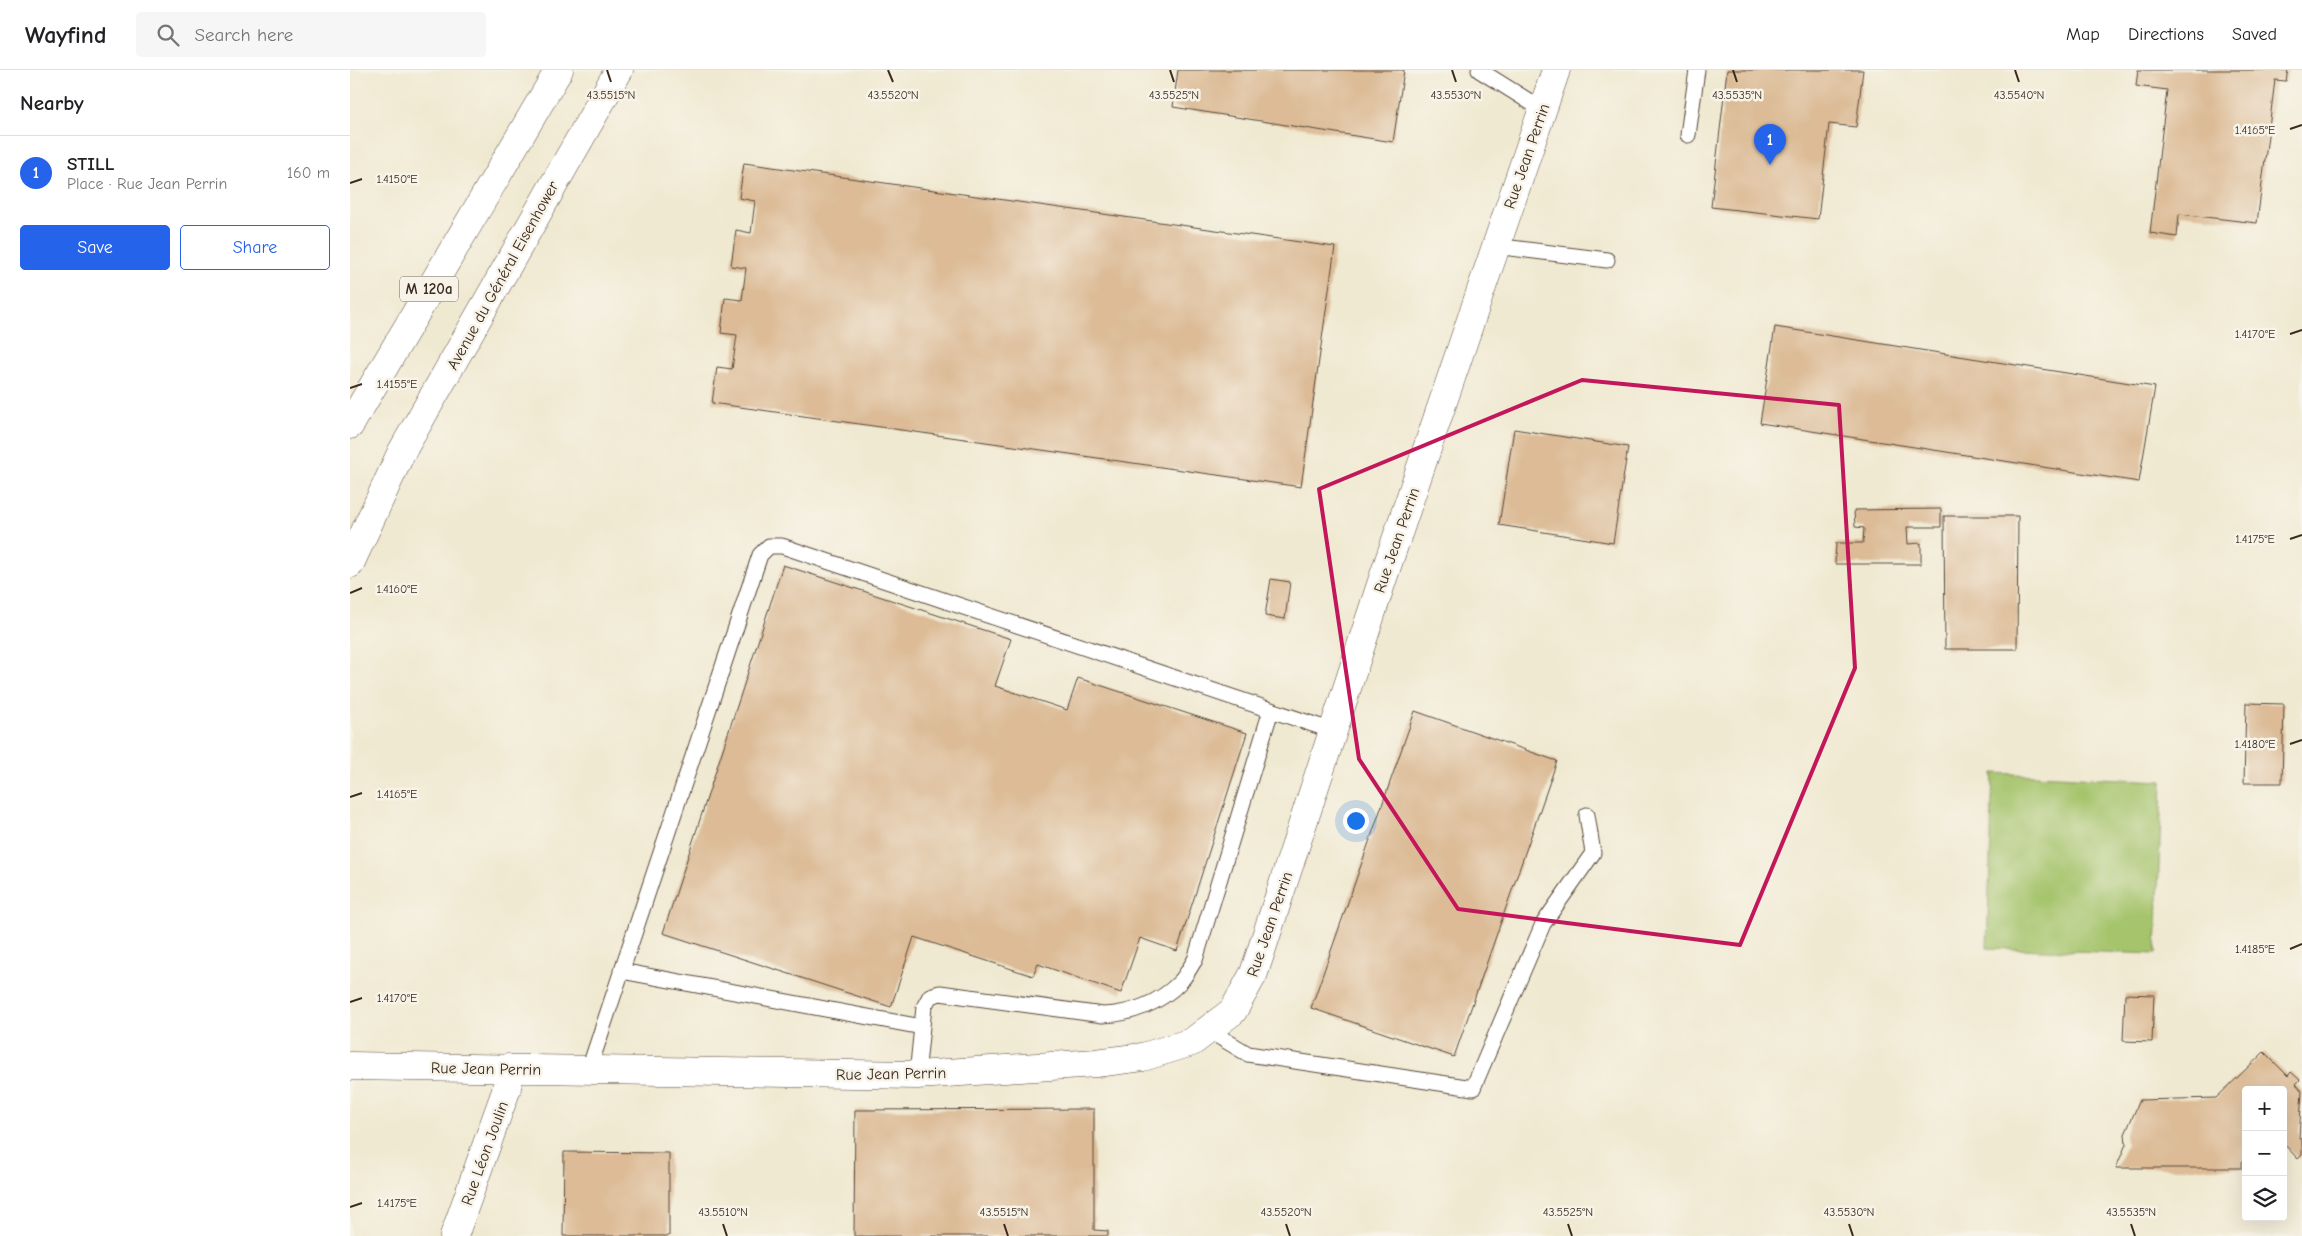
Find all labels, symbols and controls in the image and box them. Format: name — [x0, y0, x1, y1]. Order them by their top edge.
search box — [136, 12, 486, 57]
text: Wayfind — [25, 21, 106, 49]
icon: search — [154, 21, 182, 49]
text: Search here — [194, 24, 293, 46]
text: Map — [2066, 24, 2100, 45]
text: Directions — [2128, 24, 2204, 45]
text: Saved — [2232, 24, 2277, 45]
text: 43.5515°N — [587, 88, 635, 102]
text: 43.5520°N — [867, 88, 919, 102]
text: 43.5525°N — [1149, 88, 1199, 102]
text: 43.5530°N — [1431, 88, 1481, 102]
text: 43.5535°N — [1712, 88, 1762, 102]
text: 43.5540°N — [1994, 88, 2044, 102]
text: Nearby — [20, 91, 84, 115]
street label: Rue Jean Perrin — [1500, 101, 1553, 211]
text: 1.4165°E — [2235, 123, 2275, 137]
pin: 1 — [1754, 124, 1786, 165]
text: STILL — [67, 153, 115, 175]
text: 1 — [33, 164, 39, 182]
text: 160 m — [287, 164, 330, 182]
text: 1.4150°E — [376, 172, 418, 186]
text: Place · Rue Jean Perrin — [67, 175, 227, 193]
street label: Avenue du Général Eisenhower — [443, 177, 563, 373]
button: Save — [20, 225, 170, 270]
button: Share — [180, 225, 330, 270]
road number: M 120a — [400, 276, 458, 302]
text: 1.4170°E — [2235, 327, 2275, 341]
text: 1.4155°E — [377, 377, 417, 391]
street label: Rue Jean Perrin — [1370, 485, 1423, 595]
text: 1.4175°E — [2235, 532, 2275, 546]
text: 1.4160°E — [376, 582, 418, 596]
text: 1.4180°E — [2235, 737, 2275, 751]
text: 1.4165°E — [377, 787, 417, 801]
your location — [1343, 808, 1369, 834]
street label: Rue Jean Perrin — [1243, 869, 1296, 979]
text: 1.4185°E — [2235, 942, 2275, 956]
text: 1.4170°E — [377, 991, 417, 1005]
street label: Rue Jean Perrin — [431, 1059, 541, 1079]
street label: Rue Jean Perrin — [836, 1064, 946, 1084]
map controls — [2242, 1086, 2287, 1221]
button: + — [2242, 1086, 2287, 1131]
street label: Rue Léon Joulin — [458, 1099, 512, 1208]
button: − — [2242, 1131, 2287, 1176]
button: layers — [2242, 1176, 2287, 1221]
text: 1.4175°E — [377, 1196, 417, 1210]
text: 43.5510°N — [698, 1205, 748, 1219]
text: 43.5515°N — [980, 1205, 1028, 1219]
text: 43.5520°N — [1260, 1205, 1312, 1219]
text: 43.5525°N — [1543, 1205, 1593, 1219]
text: 43.5530°N — [1824, 1205, 1874, 1219]
text: 43.5535°N — [2106, 1205, 2156, 1219]

